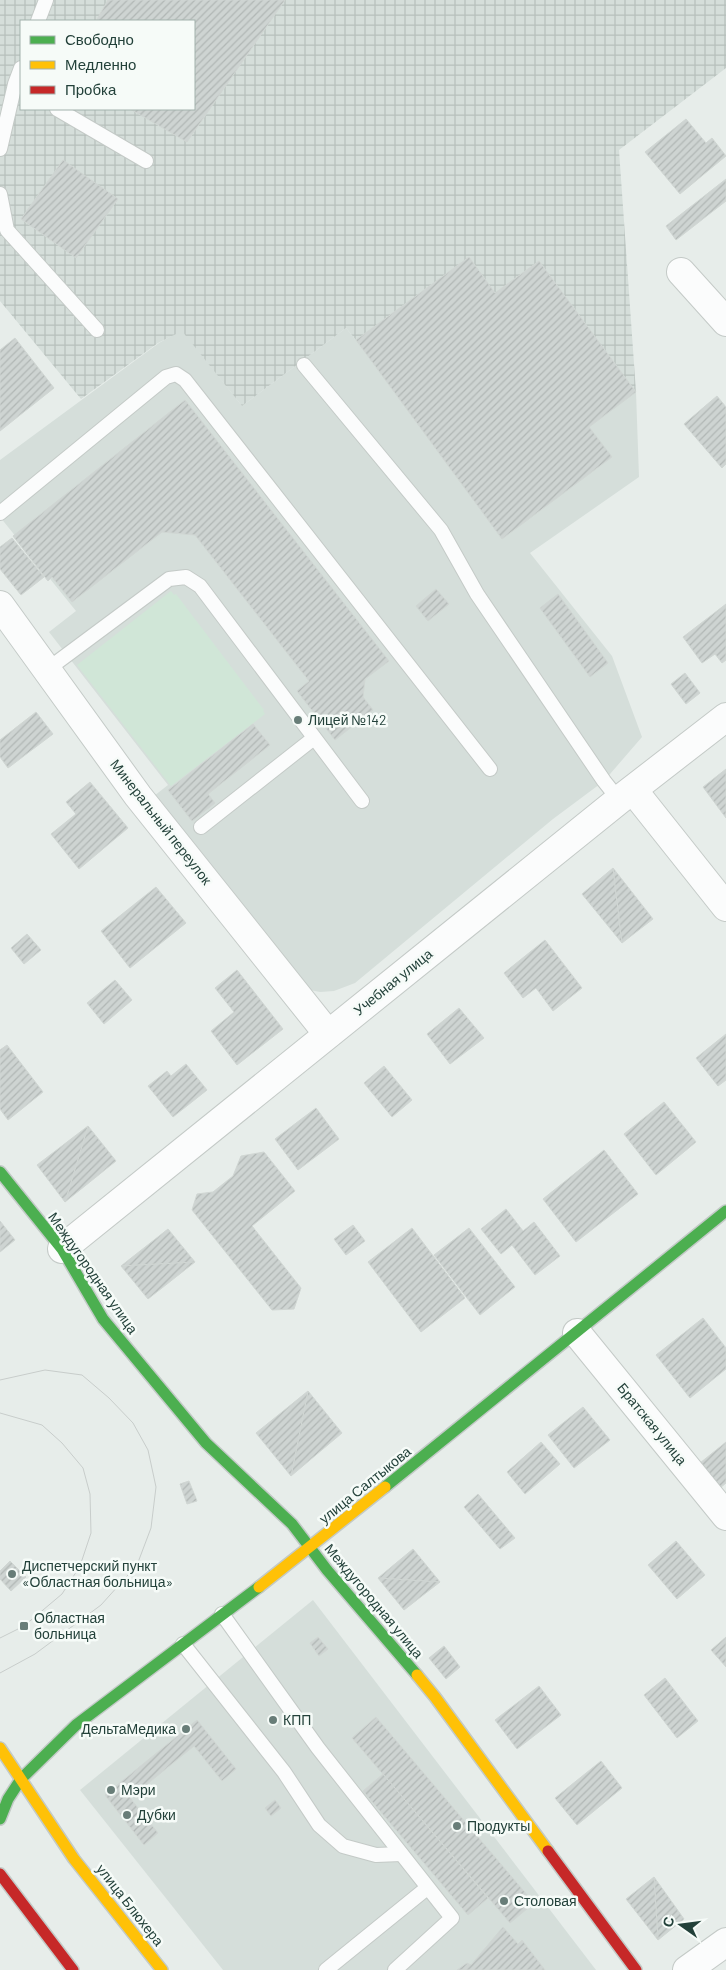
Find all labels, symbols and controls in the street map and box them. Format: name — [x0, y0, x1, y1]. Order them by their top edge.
legend — [20, 20, 195, 110]
text: Свободно — [65, 30, 134, 48]
text: Медленно — [65, 55, 136, 73]
text: Пробка — [65, 80, 117, 98]
place label: Лицей №142 — [308, 711, 386, 728]
marker: Лицей №142 — [292, 714, 304, 726]
street label: Минеральный переулок — [107, 756, 216, 888]
street label: Учебная улица — [350, 945, 436, 1018]
street label: Междугородная улица — [45, 1209, 142, 1337]
street label: Братская улица — [614, 1379, 691, 1468]
street label: улица Салтыкова — [315, 1442, 414, 1527]
street label: Междугородная улица — [321, 1540, 427, 1662]
place label: Диспетчерский пункт «Областная больница» — [22, 1557, 173, 1590]
marker: Диспетчерский пункт «Областная больница» — [6, 1568, 18, 1580]
place label: Областная больница — [34, 1609, 105, 1642]
marker: Областная больница — [18, 1620, 30, 1632]
place label: КПП — [283, 1711, 311, 1728]
marker: КПП — [267, 1714, 279, 1726]
place label: ДельтаМедика — [81, 1720, 176, 1737]
marker: ДельтаМедика — [180, 1723, 192, 1735]
place label: Мэри — [121, 1781, 156, 1798]
marker: Мэри — [105, 1784, 117, 1796]
place label: Дубки — [137, 1806, 176, 1823]
marker: Дубки — [121, 1809, 133, 1821]
place label: Продукты — [467, 1817, 530, 1834]
marker: Продукты — [451, 1820, 463, 1832]
street label: улица Блюхера — [93, 1860, 168, 1949]
place label: Столовая — [514, 1892, 577, 1909]
marker: Столовая — [498, 1895, 510, 1907]
north arrow — [656, 1900, 706, 1950]
text: С — [658, 1915, 677, 1929]

